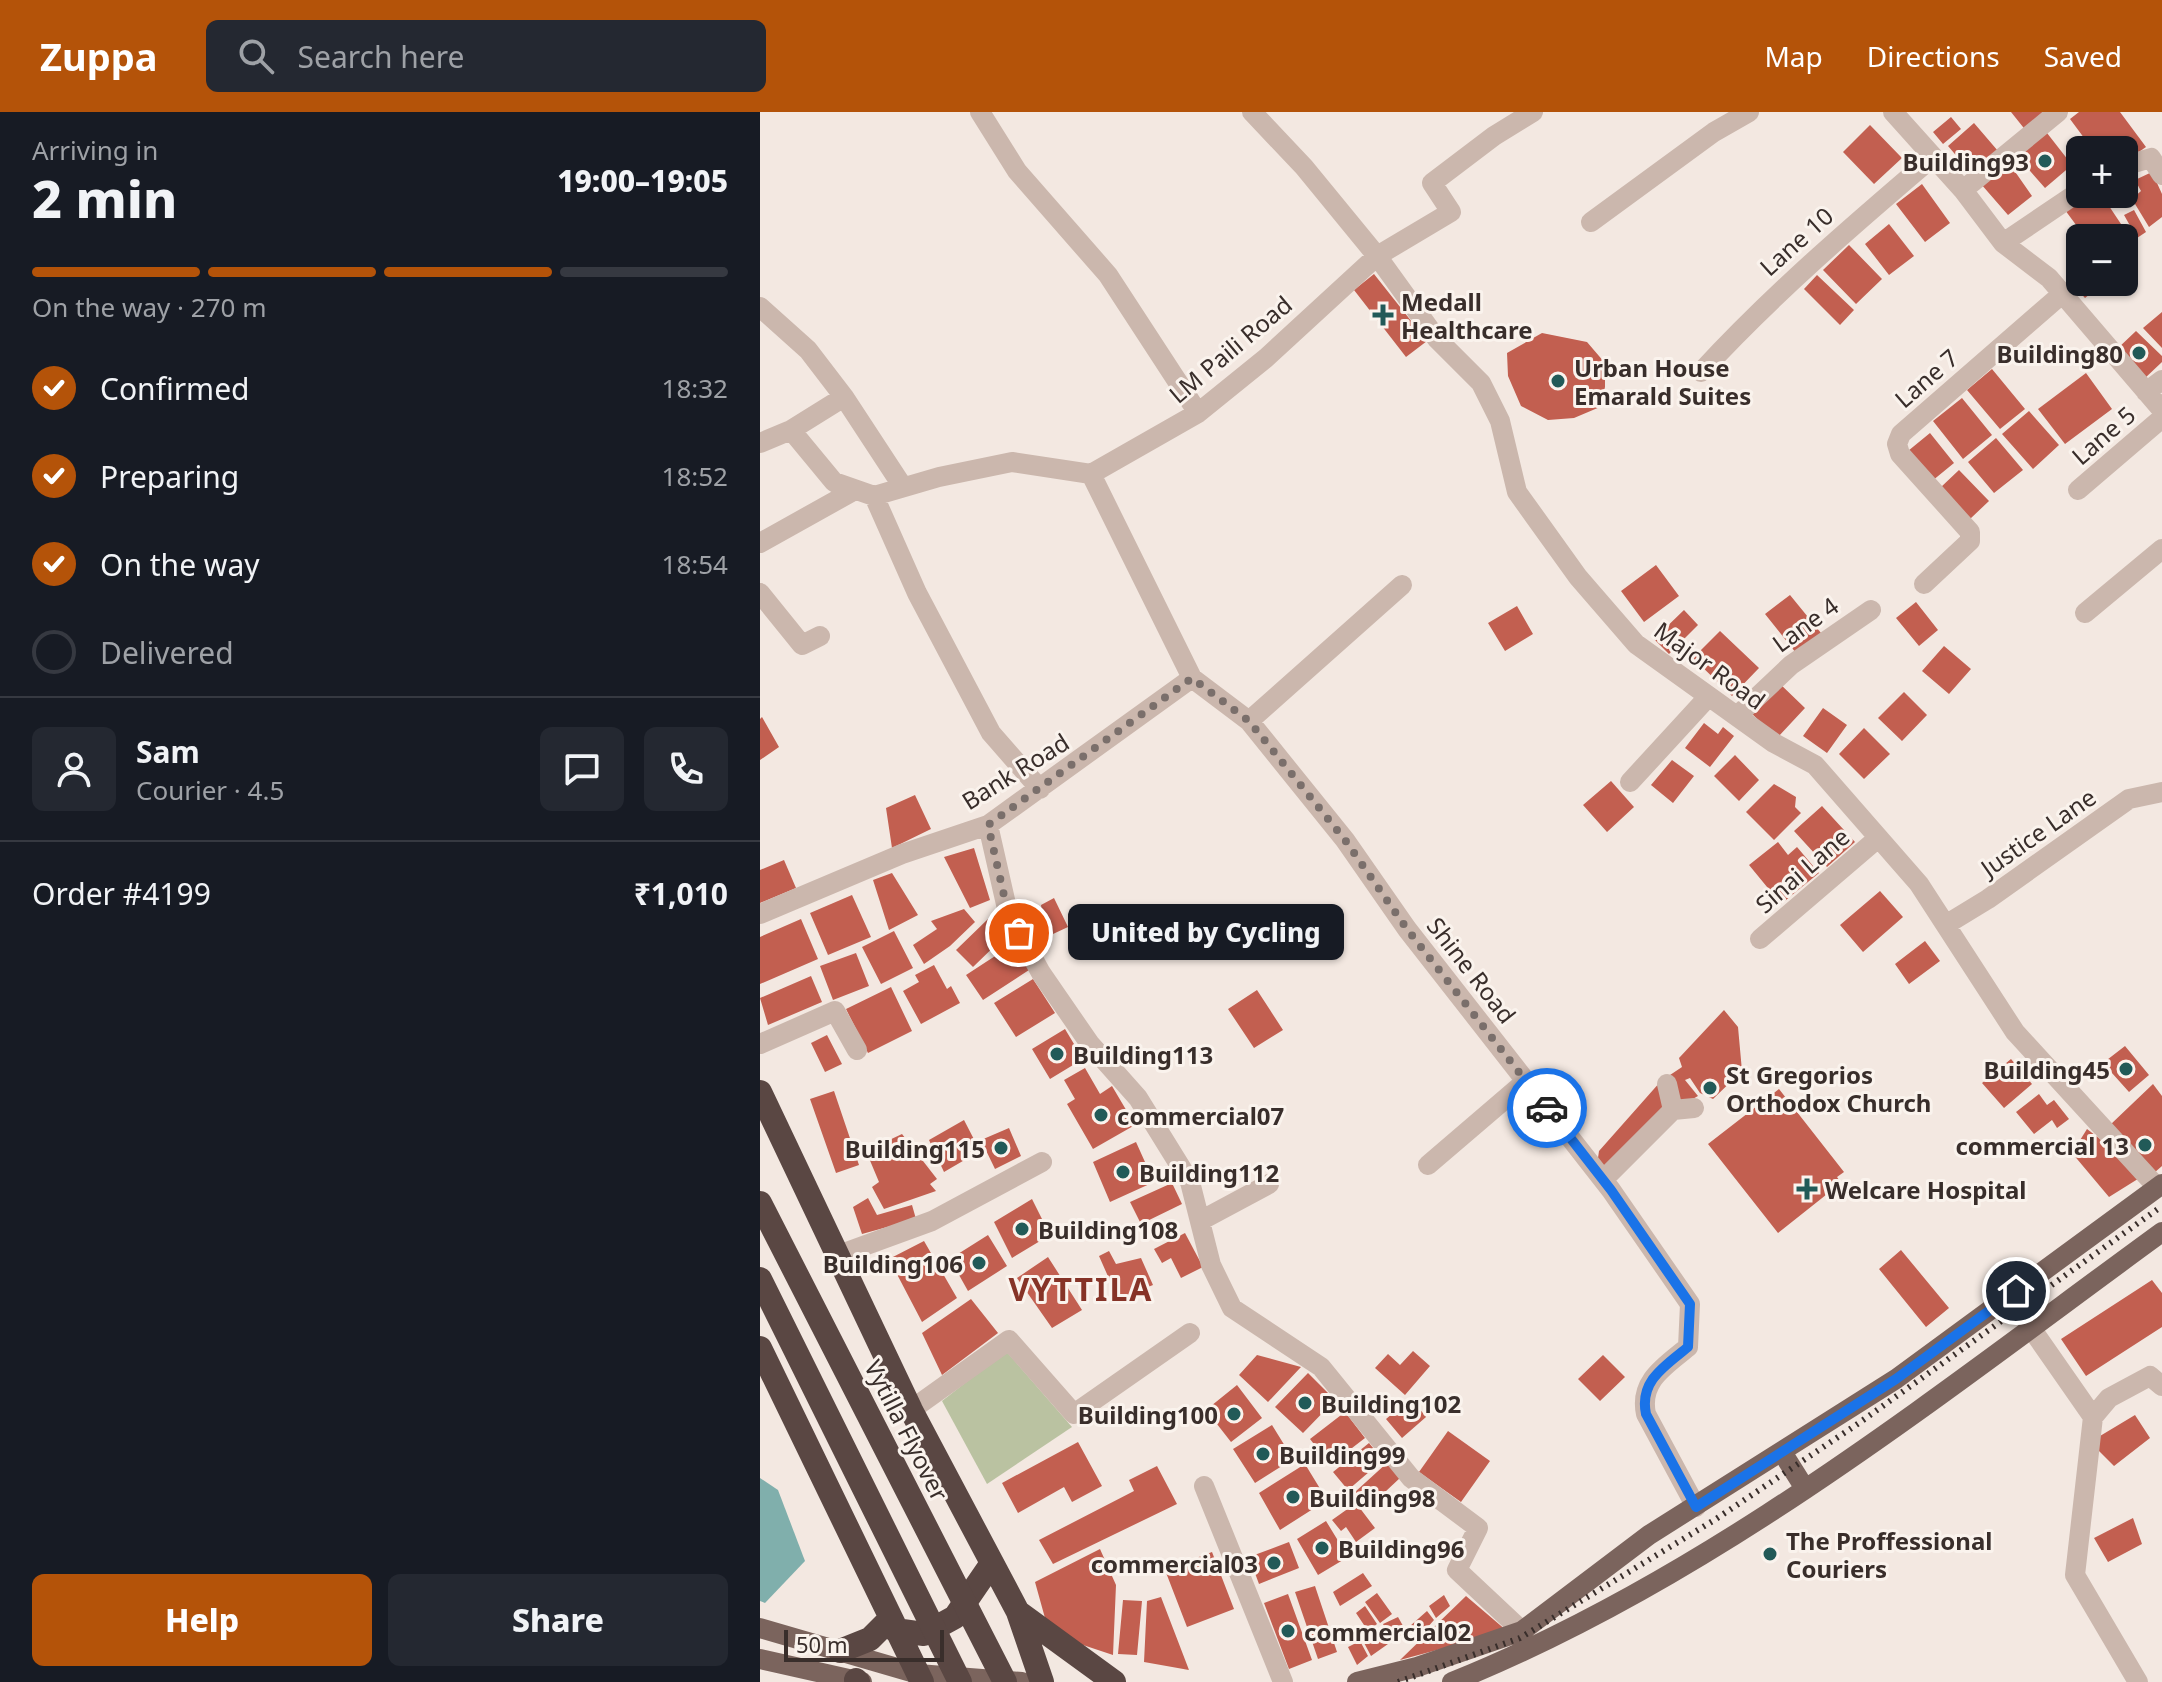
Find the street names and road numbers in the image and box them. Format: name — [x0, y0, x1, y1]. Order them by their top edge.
street label: Lane 10 — [1752, 199, 1840, 283]
street label: LM Paili Road — [1162, 288, 1298, 410]
street label: Lane 7 — [1887, 341, 1965, 415]
street label: Lane 5 — [2064, 398, 2142, 472]
street label: Lane 4 — [1765, 589, 1845, 659]
street label: Major Road — [1648, 614, 1772, 716]
street label: Bank Road — [955, 725, 1075, 817]
street label: Justice Lane — [1972, 780, 2102, 885]
street label: Sinai Lane — [1748, 820, 1856, 920]
street label: Shine Road — [1420, 910, 1524, 1030]
street label: Vytilla Flyover — [857, 1354, 957, 1506]

